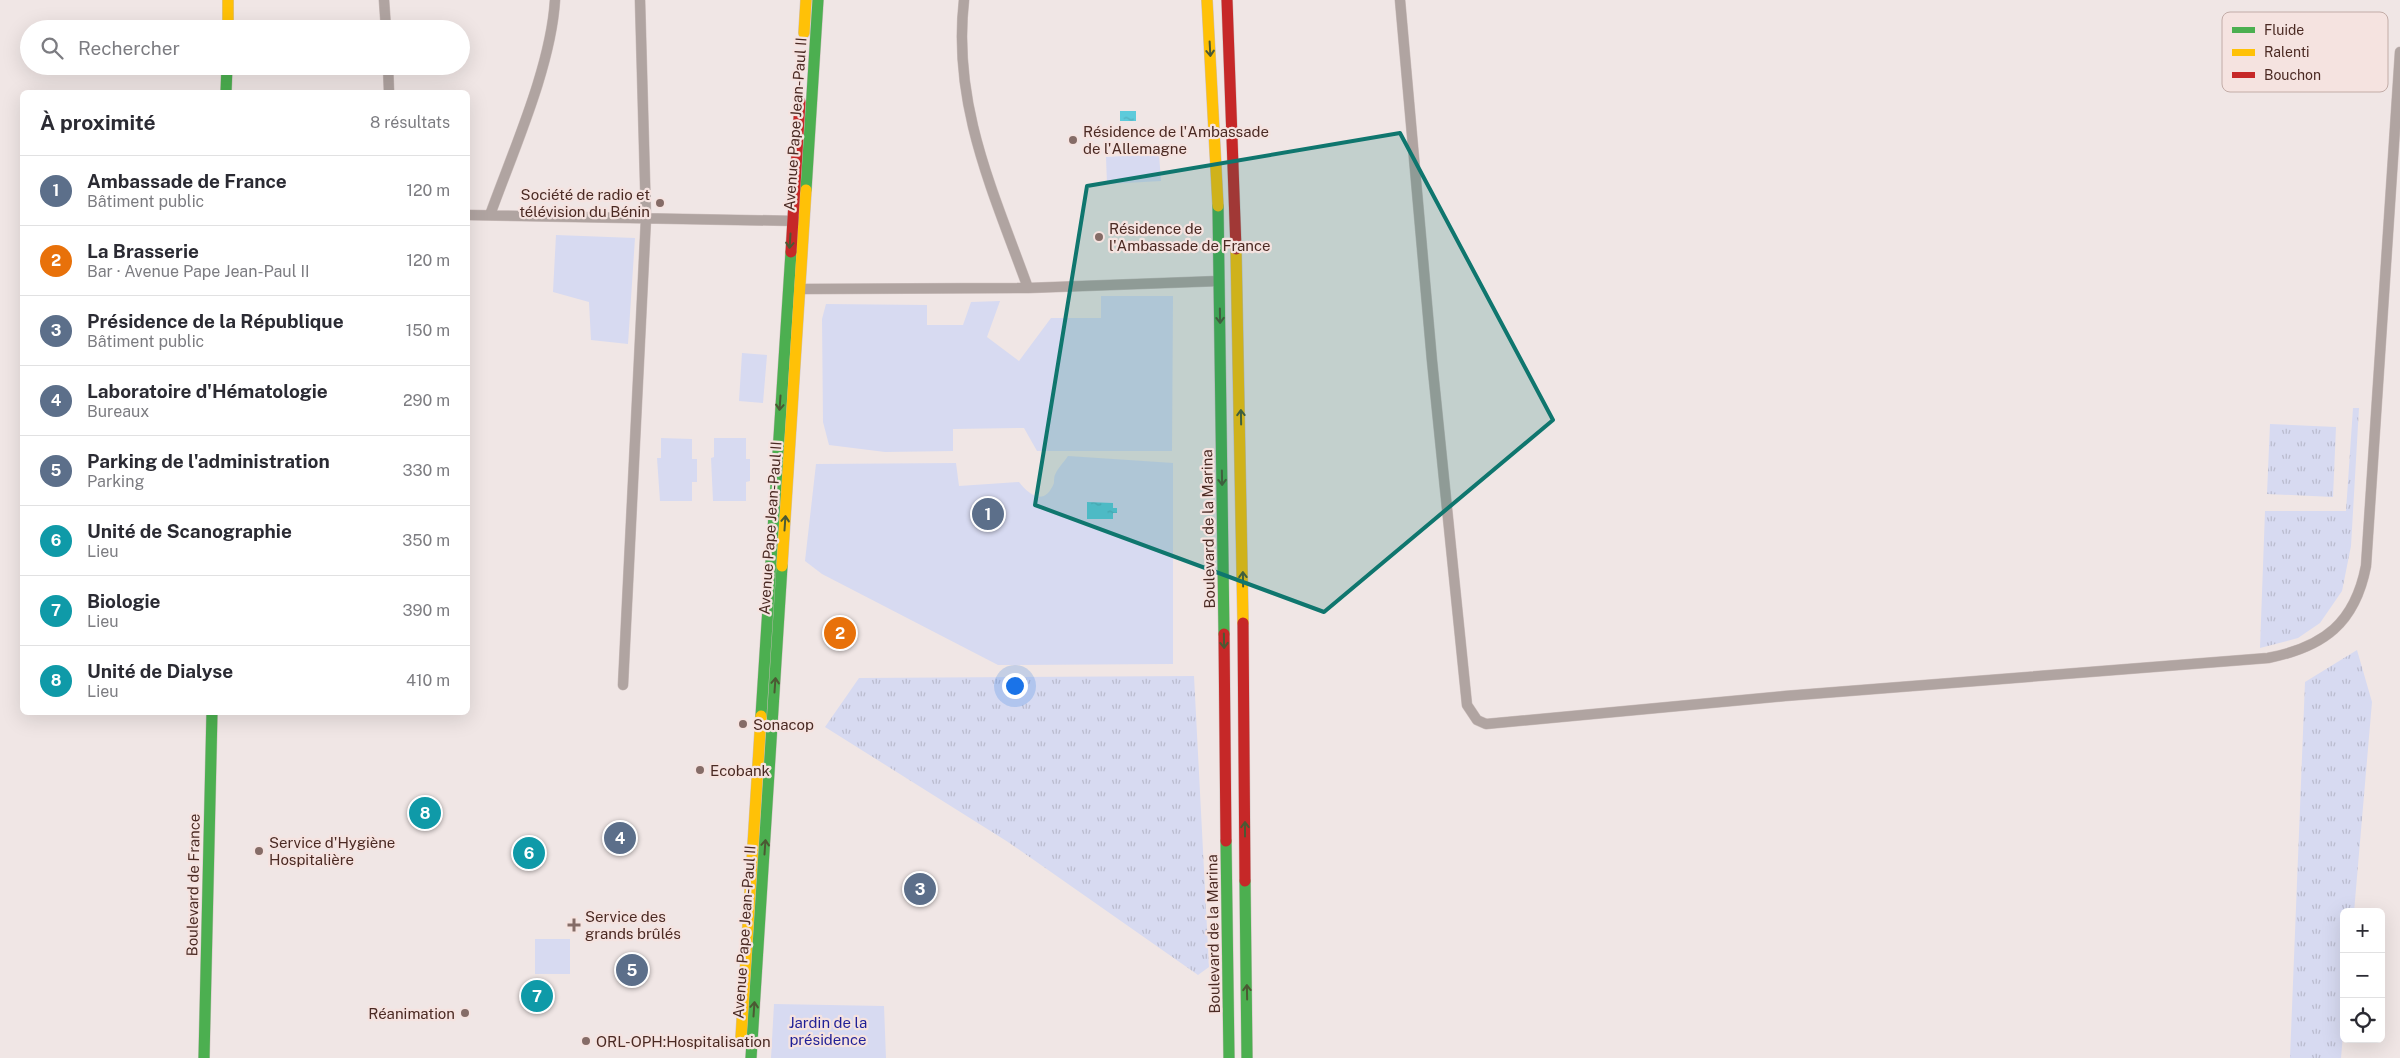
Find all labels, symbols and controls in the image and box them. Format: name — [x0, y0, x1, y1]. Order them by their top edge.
legend — [2222, 12, 2388, 92]
search box — [20, 20, 470, 75]
text: Fluide — [2264, 22, 2304, 38]
icon: search — [38, 34, 66, 62]
text: Rechercher — [78, 37, 180, 59]
street label: Avenue Pape Jean-Paul II — [780, 37, 810, 211]
one-way arrow — [1205, 40, 1214, 56]
text: Ralenti — [2264, 44, 2310, 60]
text: Bouchon — [2264, 67, 2321, 83]
text: À proximité — [40, 110, 156, 135]
text: 8 résultats — [370, 113, 450, 132]
place label: Résidence de l'Ambassade de l'Allemagne — [1083, 123, 1269, 157]
marker: Résidence de l'Ambassade de l'Allemagne — [1067, 134, 1079, 146]
text: Ambassade de France — [87, 170, 287, 192]
text: 1 — [53, 181, 59, 200]
text: 120 m — [406, 181, 450, 200]
place label: Société de radio et télévision du Bénin — [519, 186, 650, 220]
text: Bâtiment public — [87, 192, 204, 211]
marker: Société de radio et télévision du Bénin — [654, 197, 666, 209]
place label: Résidence de l'Ambassade de France — [1109, 220, 1271, 254]
marker: Résidence de l'Ambassade de France — [1093, 231, 1105, 243]
one-way arrow — [786, 232, 795, 248]
text: La Brasserie — [87, 240, 199, 262]
text: 2 — [51, 251, 61, 270]
text: 120 m — [406, 251, 450, 270]
text: Bar · Avenue Pape Jean-Paul II — [87, 262, 310, 281]
one-way arrow — [1215, 308, 1225, 324]
text: Présidence de la République — [87, 310, 344, 332]
text: 3 — [51, 321, 61, 340]
text: 150 m — [406, 321, 450, 340]
text: Bâtiment public — [87, 332, 204, 351]
text: Laboratoire d'Hématologie — [87, 380, 328, 402]
text: 4 — [51, 391, 61, 410]
text: 290 m — [403, 391, 450, 410]
one-way arrow — [775, 395, 785, 411]
text: Bureaux — [87, 402, 149, 421]
one-way arrow — [1236, 409, 1246, 426]
street label: Avenue Pape Jean-Paul II — [755, 441, 785, 615]
street label: Boulevard de la Marina — [1198, 449, 1218, 609]
text: Parking de l'administration — [87, 450, 330, 472]
text: 5 — [51, 461, 61, 480]
text: 330 m — [403, 461, 450, 480]
one-way arrow — [1217, 470, 1227, 486]
text: Parking — [87, 472, 144, 491]
pin: 1 — [972, 495, 1004, 533]
one-way arrow — [781, 515, 790, 531]
text: Unité de Scanographie — [87, 520, 292, 542]
text: 6 — [51, 531, 61, 550]
text: 350 m — [402, 531, 450, 550]
text: Lieu — [87, 542, 119, 561]
one-way arrow — [1238, 572, 1248, 588]
text: Biologie — [87, 590, 160, 612]
text: 7 — [51, 601, 61, 620]
text: 390 m — [403, 601, 450, 620]
text: Lieu — [87, 612, 119, 631]
pin: 2 — [824, 614, 856, 652]
one-way arrow — [1219, 632, 1229, 649]
text: Unité de Dialyse — [87, 660, 233, 682]
text: 8 — [51, 671, 61, 690]
text: 410 m — [406, 671, 450, 690]
your location — [1002, 673, 1028, 699]
one-way arrow — [771, 677, 780, 693]
text: Lieu — [87, 682, 119, 701]
place label: Sonacop — [753, 716, 814, 733]
marker: Sonacop — [737, 718, 749, 730]
place label: Ecobank — [710, 762, 770, 779]
marker: Ecobank — [694, 764, 706, 776]
pin: 8 — [409, 794, 441, 832]
street label: Boulevard de France — [183, 813, 203, 957]
pin: 4 — [604, 819, 636, 857]
one-way arrow — [1240, 822, 1250, 838]
place label: Service d'Hygiène Hospitalière — [269, 834, 395, 868]
pin: 6 — [513, 834, 545, 872]
one-way arrow — [760, 839, 769, 855]
marker: Service d'Hygiène Hospitalière — [253, 845, 265, 857]
street label: Avenue Pape Jean-Paul II — [729, 845, 759, 1019]
street label: Boulevard de la Marina — [1203, 854, 1223, 1014]
pin: 3 — [904, 870, 936, 908]
place label: Service des grands brûlés — [585, 908, 681, 942]
map controls — [2340, 908, 2385, 1043]
button: + — [2340, 908, 2385, 953]
marker: Service des grands brûlés — [567, 918, 581, 932]
pin: 5 — [616, 951, 648, 989]
button: − — [2340, 953, 2385, 998]
pin: 7 — [521, 977, 553, 1015]
one-way arrow — [1242, 984, 1251, 1000]
button: locate — [2340, 998, 2385, 1043]
one-way arrow — [749, 1002, 759, 1018]
place label: Réanimation — [368, 1005, 455, 1022]
marker: Réanimation — [459, 1007, 471, 1019]
park label: Jardin de la présidence — [789, 1014, 867, 1048]
place label: ORL-OPH:Hospitalisation — [596, 1033, 771, 1050]
marker: ORL-OPH:Hospitalisation — [580, 1035, 592, 1047]

